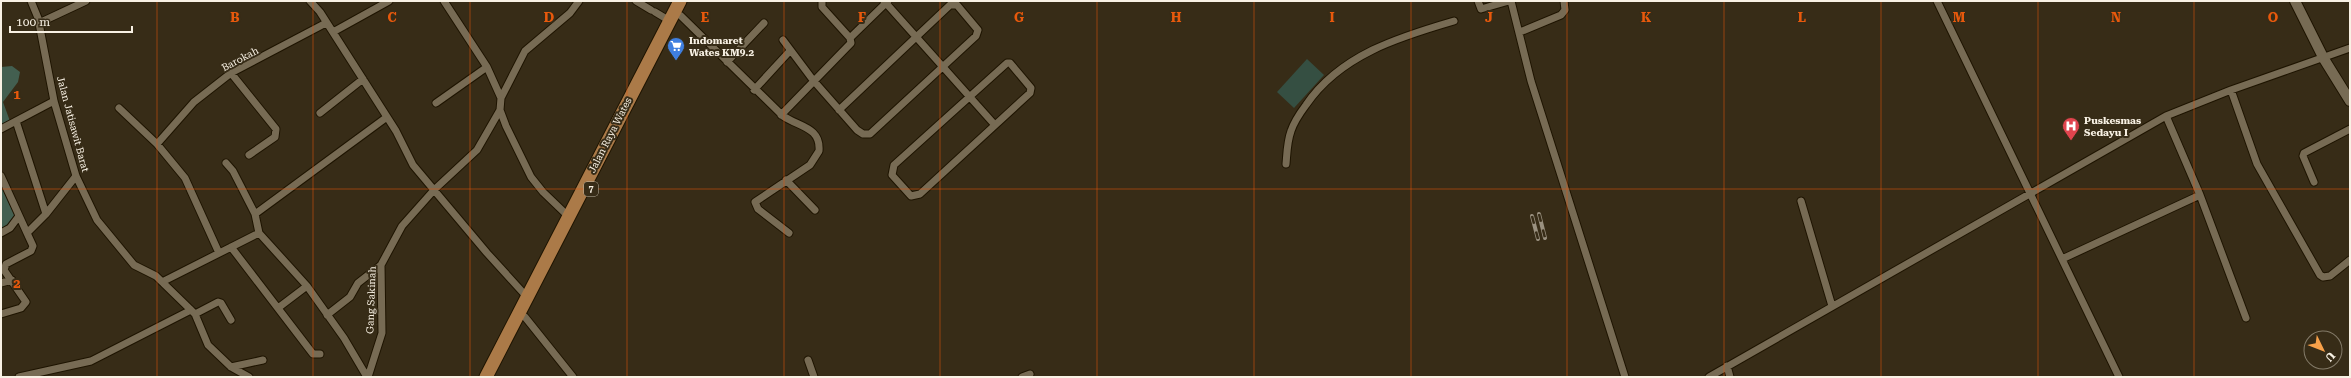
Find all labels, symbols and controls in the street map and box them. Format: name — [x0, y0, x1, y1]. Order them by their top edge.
scale bar — [10, 8, 132, 34]
text: B — [230, 10, 240, 25]
text: C — [387, 10, 397, 25]
text: D — [544, 10, 554, 25]
text: E — [701, 10, 709, 25]
text: F — [858, 10, 866, 25]
text: G — [1014, 10, 1024, 25]
text: H — [1171, 10, 1182, 25]
text: I — [1329, 10, 1335, 25]
text: J — [1485, 10, 1493, 25]
text: K — [1641, 10, 1652, 25]
text: L — [1798, 10, 1806, 25]
text: M — [1953, 10, 1966, 25]
text: N — [2111, 10, 2121, 25]
text: O — [2268, 10, 2279, 25]
text: 100 m — [16, 15, 50, 29]
place label: Indomaret Wates KM9.2 — [689, 35, 754, 58]
supermarket icon: Indomaret Wates KM9.2 — [666, 36, 686, 61]
street label: Barokah — [220, 44, 261, 73]
street label: Jalan Jatisawit Barat — [55, 75, 91, 173]
text: 1 — [13, 87, 21, 102]
street label: Jalan Raya Wates — [586, 95, 634, 174]
place label: Puskesmas Sedayu I — [2084, 115, 2141, 138]
hospital icon: Puskesmas Sedayu I — [2061, 116, 2081, 141]
road number: 7 — [584, 182, 598, 196]
street label: Gang Sakinah — [364, 266, 378, 334]
text: 2 — [13, 276, 21, 291]
north arrow — [2303, 330, 2343, 370]
text: U — [2322, 349, 2338, 364]

